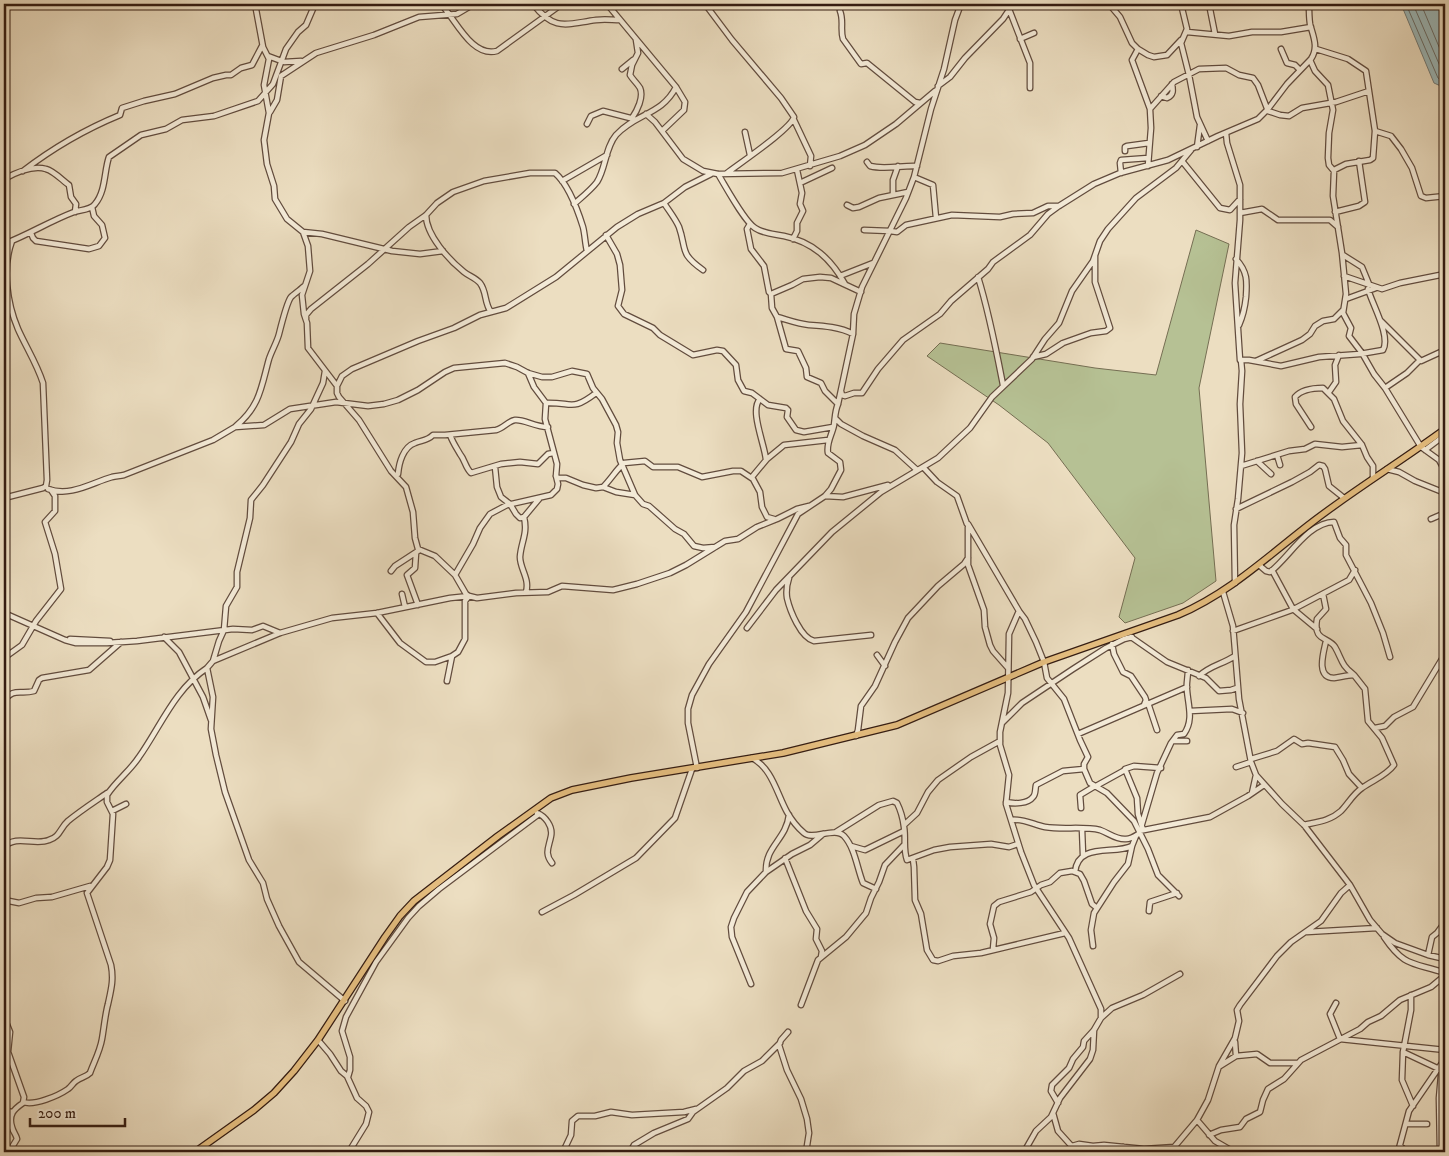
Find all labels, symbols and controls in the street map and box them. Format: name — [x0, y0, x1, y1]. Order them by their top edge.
scale bar — [30, 1096, 125, 1128]
text: 200 m — [38, 1104, 76, 1123]

